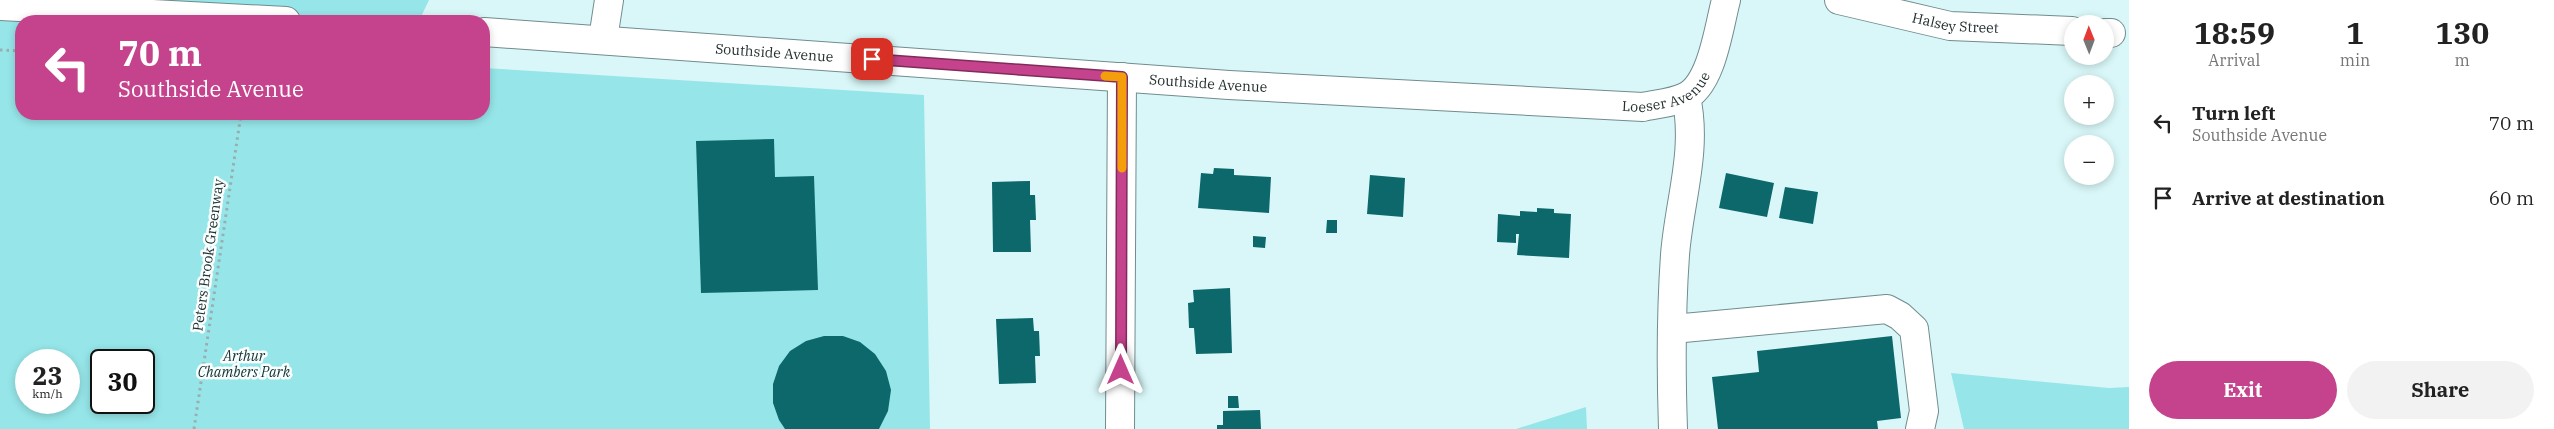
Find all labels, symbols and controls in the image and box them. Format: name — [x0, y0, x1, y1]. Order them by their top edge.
street label: Halsey Street — [1910, 8, 1999, 37]
text: 18:59 — [2194, 13, 2275, 52]
text: 1 — [2346, 13, 2364, 52]
text: 130 — [2435, 13, 2489, 52]
north arrow — [2064, 15, 2114, 65]
map controls — [2064, 15, 2114, 185]
text: 70 m — [118, 30, 202, 76]
icon: left — [35, 35, 100, 100]
pin — [851, 38, 893, 80]
street label: Southside Avenue — [715, 39, 834, 66]
icon: arrive — [858, 45, 886, 73]
text: Arrival — [2208, 50, 2260, 70]
text: min — [2340, 50, 2370, 70]
text: m — [2455, 50, 2470, 70]
street label: Loeser Avenue — [1622, 69, 1714, 116]
street label: Southside Avenue — [1149, 70, 1268, 96]
text: Southside Avenue — [118, 74, 304, 103]
button: + — [2064, 75, 2114, 125]
text: Turn left — [2192, 101, 2275, 125]
icon: left — [2149, 109, 2177, 137]
text: 70 m — [2489, 111, 2534, 135]
text: Southside Avenue — [2192, 125, 2327, 145]
button: − — [2064, 135, 2114, 185]
street label: Peters Brook Greenway — [188, 177, 228, 332]
icon: arrive — [2149, 184, 2177, 212]
text: Arrive at destination — [2192, 186, 2385, 210]
text: 60 m — [2489, 186, 2534, 210]
position arrow — [1094, 343, 1146, 395]
park label: Arthur Chambers Park — [198, 347, 291, 381]
speed limit sign: 30 — [90, 349, 155, 414]
text: 23 — [32, 359, 63, 392]
button: Exit — [2149, 361, 2337, 419]
button: Share — [2347, 361, 2534, 419]
text: km/h — [32, 386, 63, 401]

